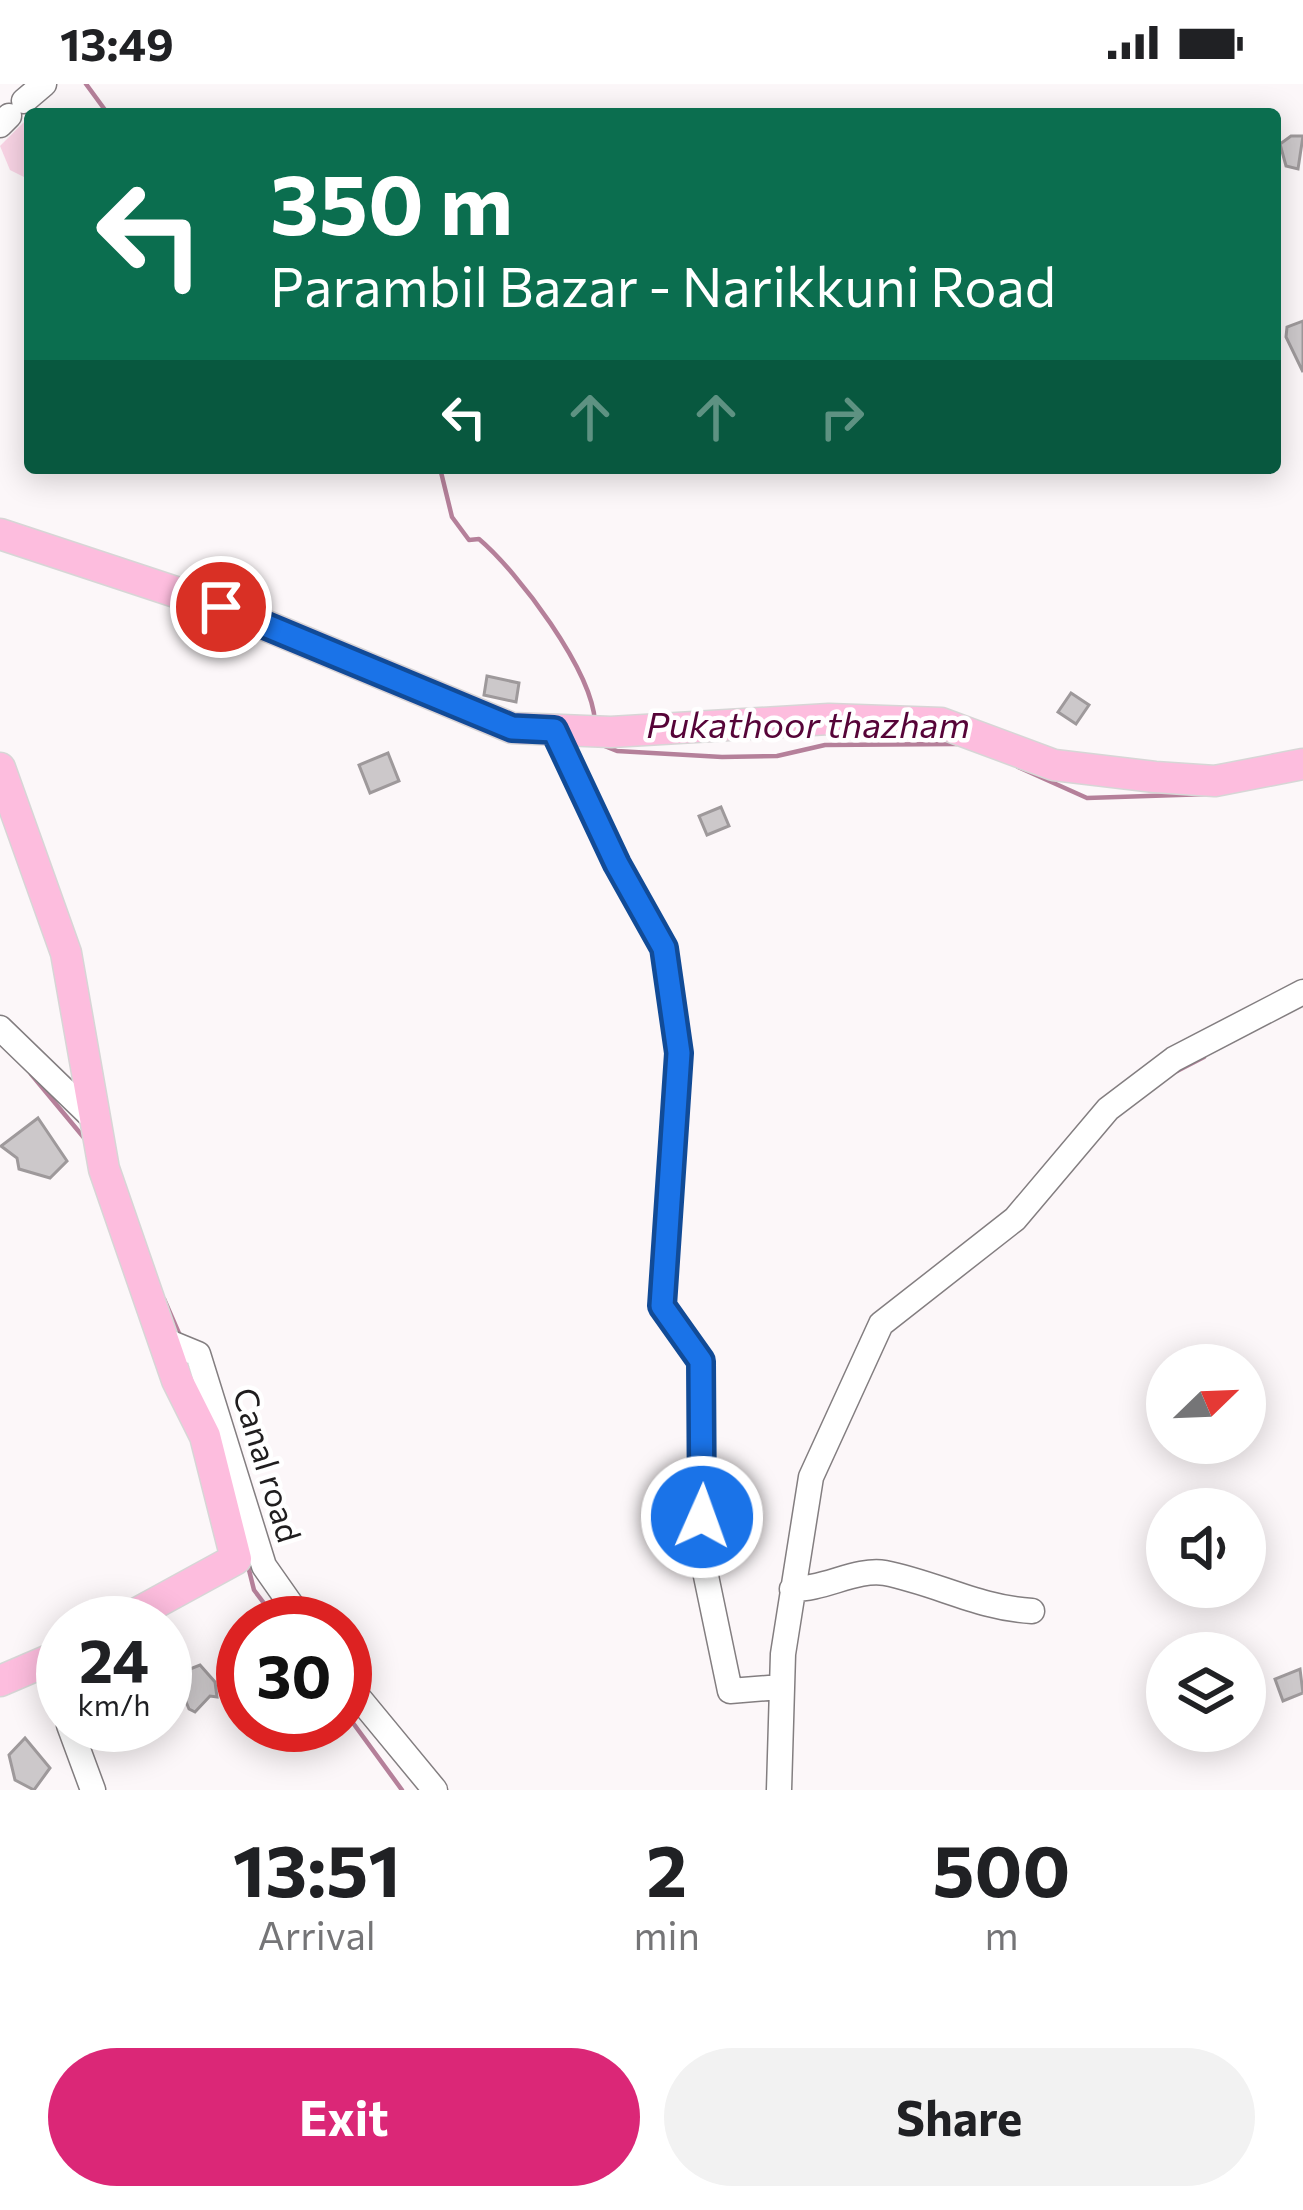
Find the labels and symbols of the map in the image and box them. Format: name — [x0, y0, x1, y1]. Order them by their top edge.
pin — [170, 556, 272, 658]
water label: Pukathoor thazham — [646, 701, 970, 745]
north arrow — [1146, 1344, 1266, 1464]
street label: Canal road — [226, 1382, 311, 1547]
position arrow — [639, 1454, 765, 1580]
speed limit sign: 30 — [216, 1596, 372, 1752]

